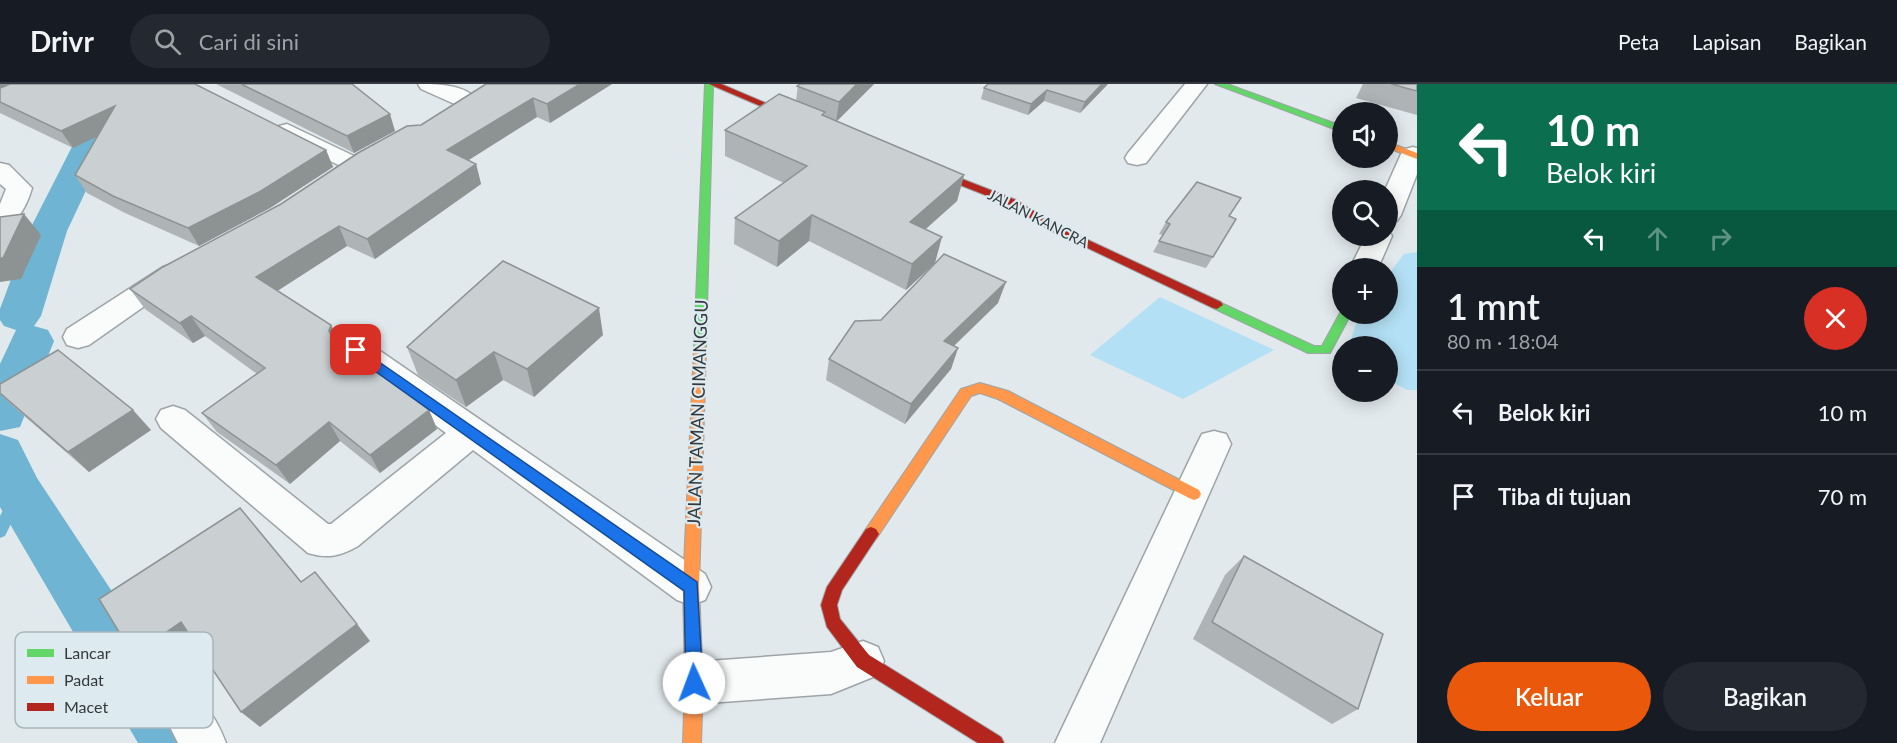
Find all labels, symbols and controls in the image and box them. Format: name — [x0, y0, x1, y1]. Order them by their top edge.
search box — [130, 14, 550, 68]
text: Drivr — [30, 24, 94, 58]
icon: search — [151, 25, 184, 58]
text: Cari di sini — [199, 28, 299, 55]
text: Peta — [1618, 29, 1659, 54]
text: Lapisan — [1692, 29, 1761, 54]
text: Bagikan — [1794, 29, 1867, 54]
map controls — [1332, 102, 1398, 402]
button: sound — [1332, 102, 1398, 168]
text: 10 m — [1546, 105, 1640, 155]
icon: left — [1447, 108, 1525, 186]
text: Belok kiri — [1546, 156, 1656, 189]
button: search — [1332, 180, 1398, 246]
street label: JALAN KANCRA — [985, 185, 1093, 252]
icon: left — [1578, 222, 1611, 255]
icon: ahead — [1641, 222, 1674, 255]
icon: right — [1704, 222, 1737, 255]
button: + — [1332, 258, 1398, 324]
text: 1 mnt — [1447, 284, 1540, 328]
button: close — [1804, 287, 1867, 350]
street label: JALAN TAMAN CIMANGGU — [682, 299, 712, 527]
pin — [330, 324, 381, 375]
text: 80 m · 18:04 — [1447, 329, 1559, 353]
icon: arrive — [339, 333, 372, 366]
button: − — [1332, 336, 1398, 402]
icon: left — [1447, 396, 1480, 429]
text: Belok kiri — [1498, 399, 1590, 426]
text: 10 m — [1818, 399, 1867, 426]
icon: arrive — [1447, 480, 1480, 513]
text: Tiba di tujuan — [1498, 483, 1631, 510]
text: 70 m — [1818, 483, 1867, 510]
legend — [15, 632, 213, 728]
text: Lancar — [64, 643, 111, 662]
position arrow — [662, 651, 726, 715]
button: Keluar — [1447, 662, 1651, 731]
button: Bagikan — [1663, 662, 1867, 731]
text: Padat — [64, 670, 104, 689]
text: Macet — [64, 697, 108, 716]

